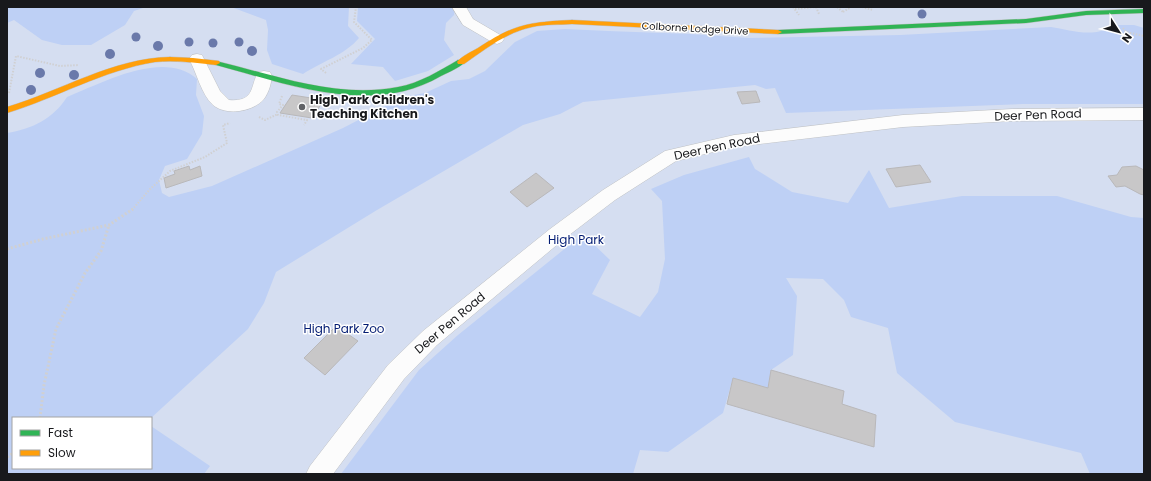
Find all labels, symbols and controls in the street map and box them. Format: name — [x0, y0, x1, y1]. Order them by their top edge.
north arrow — [1099, 12, 1139, 52]
street label: Colborne Lodge Drive — [641, 18, 749, 39]
text: N — [1118, 30, 1136, 46]
place label: High Park Children's Teaching Kitchen — [310, 91, 435, 122]
marker: High Park Children's Teaching Kitchen — [297, 102, 307, 112]
street label: Deer Pen Road — [994, 104, 1082, 125]
street label: Deer Pen Road — [672, 129, 761, 164]
park label: High Park — [548, 231, 605, 248]
street label: Deer Pen Road — [411, 288, 489, 357]
park label: High Park Zoo — [303, 320, 385, 337]
legend — [12, 417, 152, 469]
text: Fast — [48, 424, 73, 441]
text: Slow — [48, 444, 76, 461]

